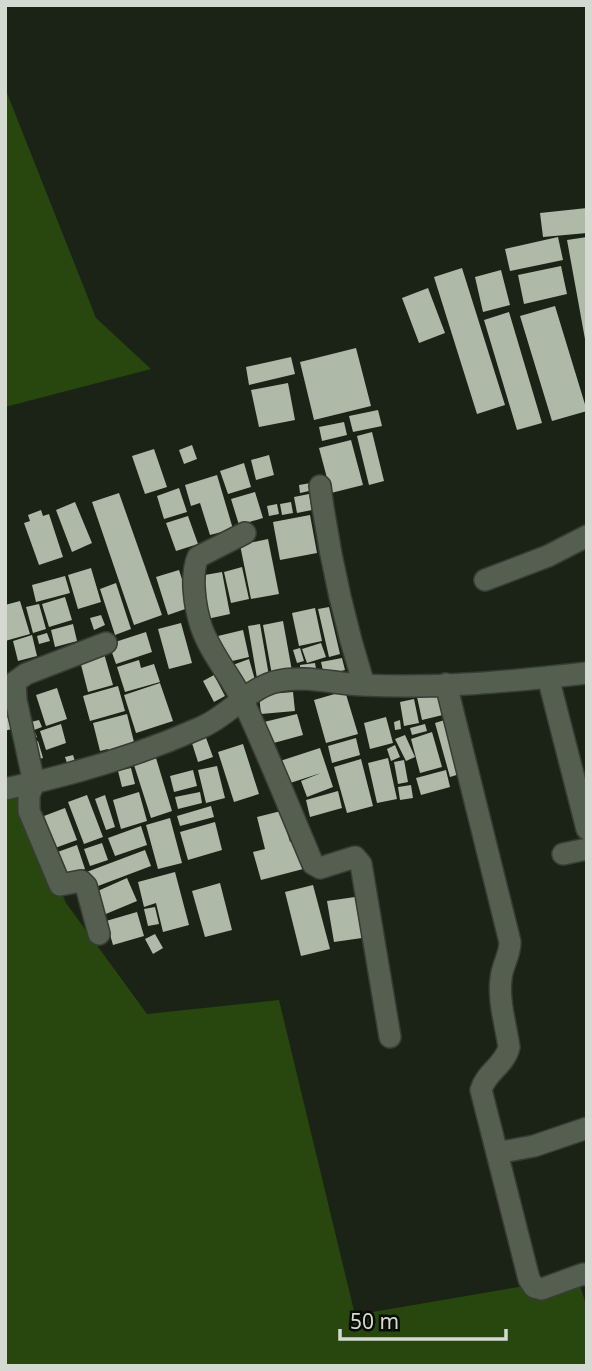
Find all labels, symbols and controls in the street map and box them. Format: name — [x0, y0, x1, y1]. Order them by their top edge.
scale bar — [340, 1298, 506, 1342]
text: 50 m — [350, 1307, 399, 1335]

